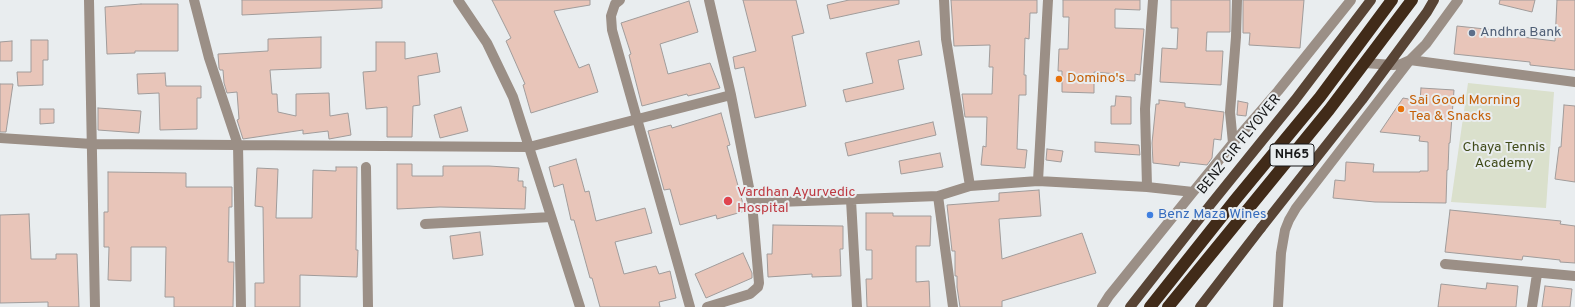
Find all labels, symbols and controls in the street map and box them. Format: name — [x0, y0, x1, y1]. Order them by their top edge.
place label: Andhra Bank — [1480, 25, 1562, 41]
marker: Andhra Bank — [1467, 28, 1477, 38]
place label: Domino's — [1067, 71, 1125, 87]
marker: Domino's — [1054, 74, 1064, 84]
street label: BENZ CIR FLYOVER — [1194, 92, 1286, 198]
place label: Sai Good Morning Tea & Snacks — [1409, 93, 1520, 126]
marker: Sai Good Morning Tea & Snacks — [1396, 104, 1406, 114]
park label: Chaya Tennis Academy — [1463, 140, 1545, 172]
road number: NH65 — [1270, 144, 1314, 166]
place label: Vardhan Ayurvedic Hospital — [737, 185, 855, 218]
marker: Vardhan Ayurvedic Hospital — [722, 195, 734, 207]
place label: Benz Maza Wines — [1158, 207, 1267, 223]
marker: Benz Maza Wines — [1145, 210, 1155, 220]

